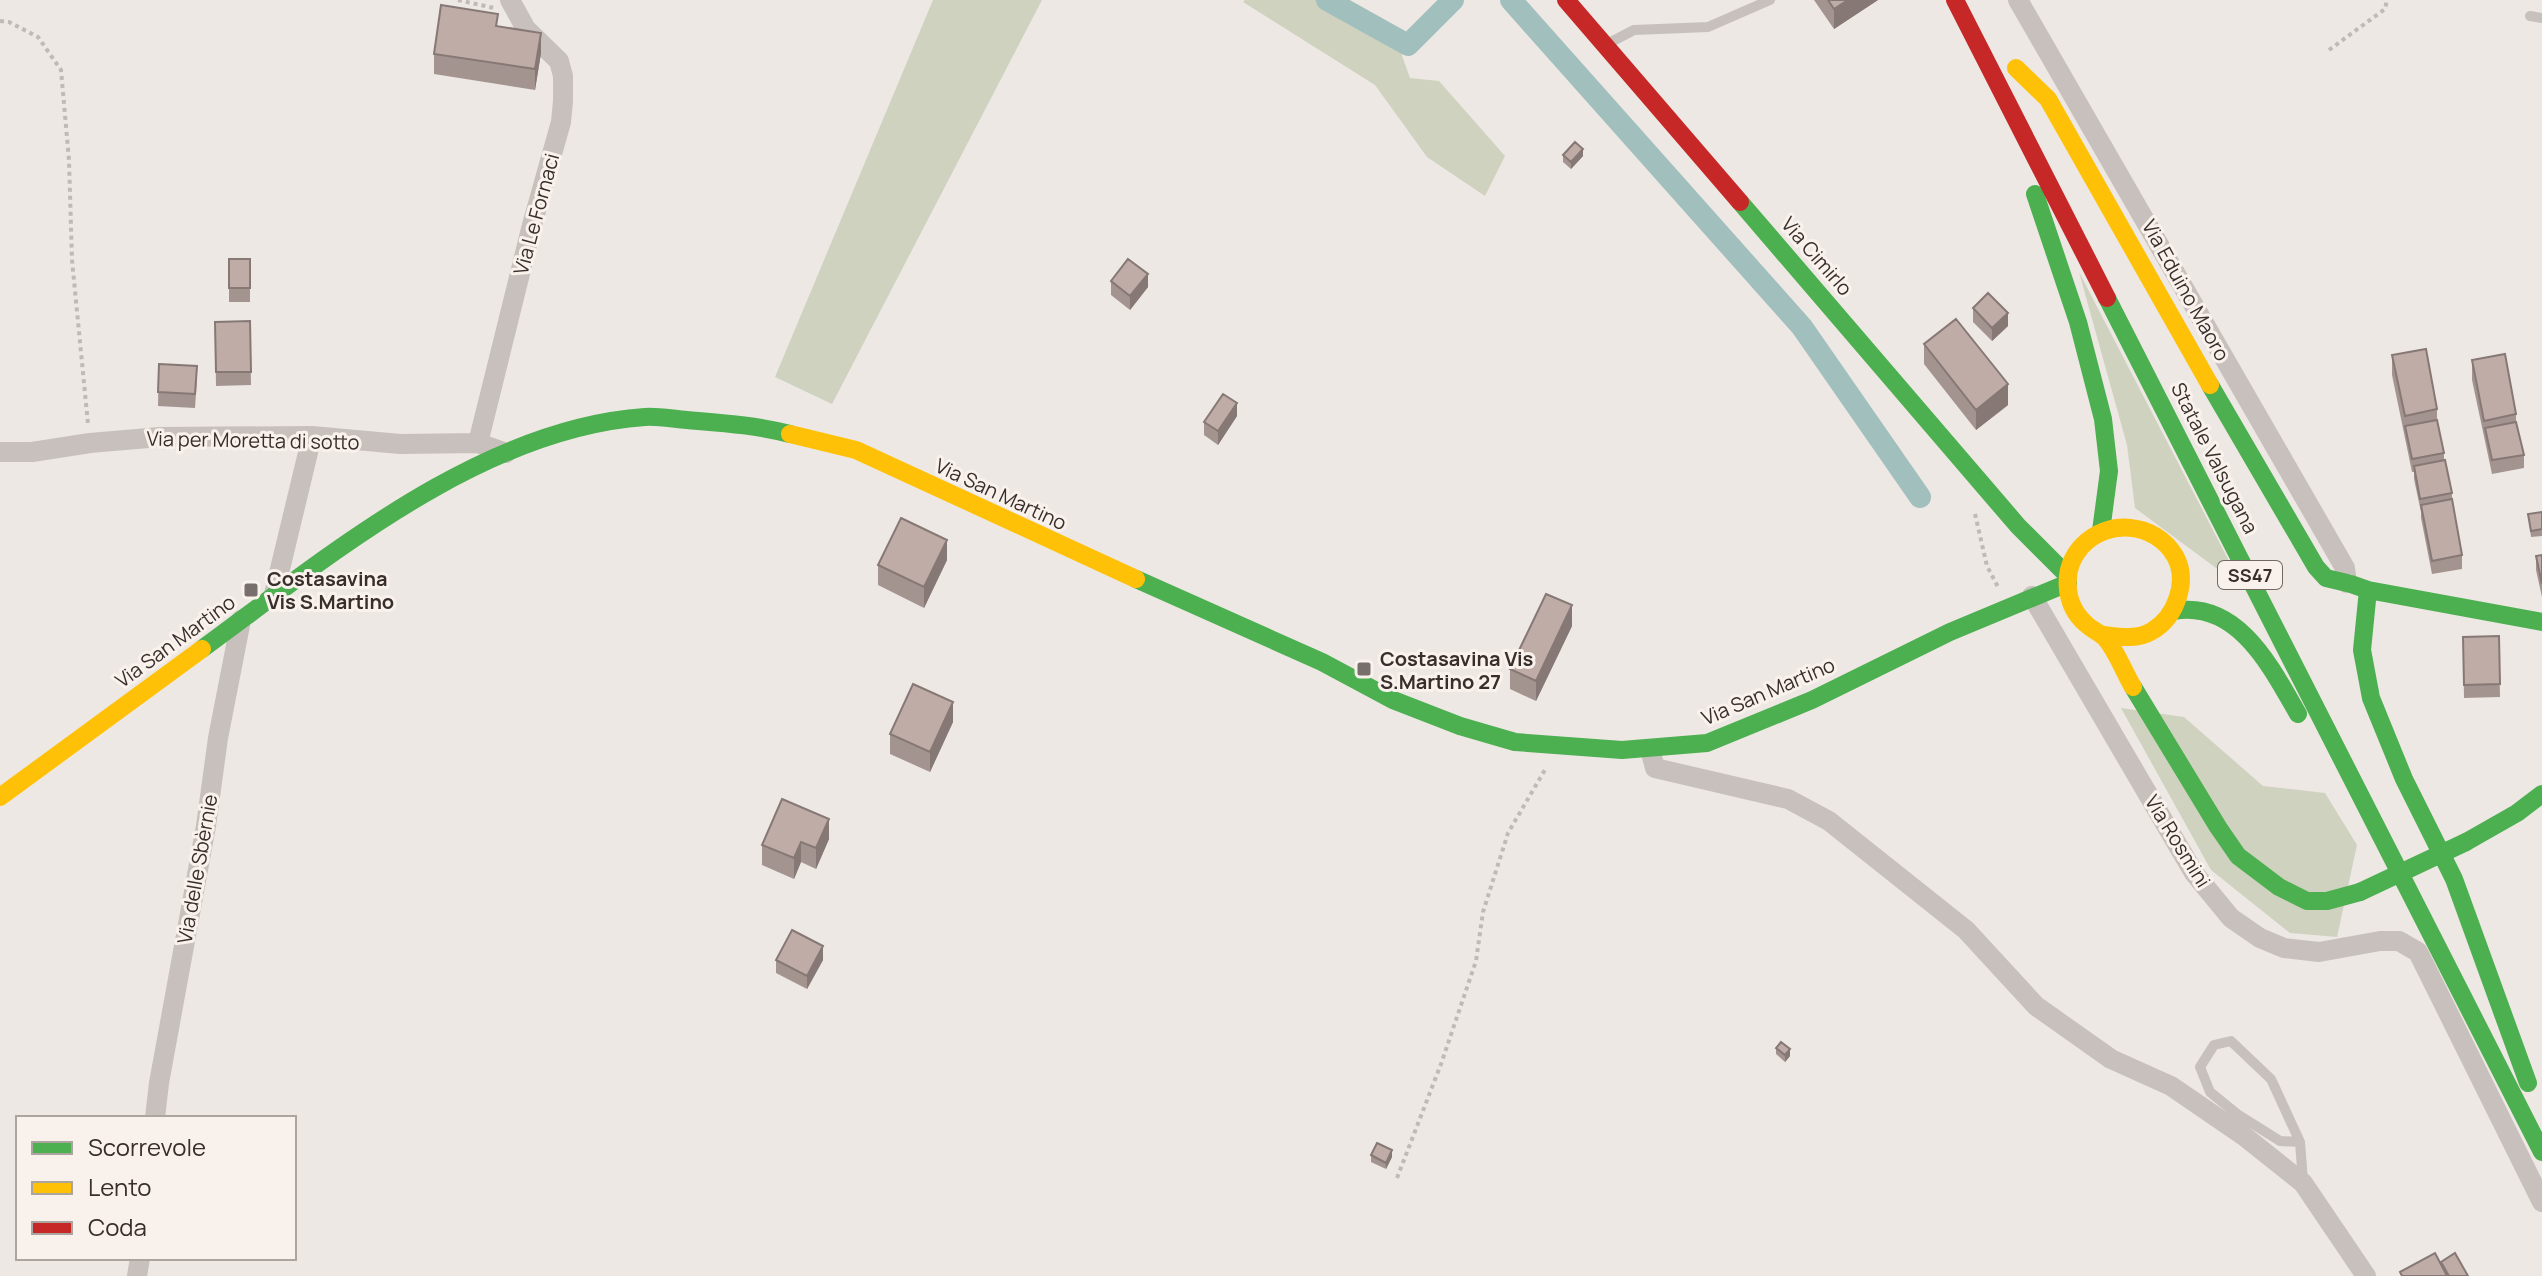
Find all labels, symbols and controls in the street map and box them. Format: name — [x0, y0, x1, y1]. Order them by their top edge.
street label: Via Le Fornaci — [507, 150, 565, 278]
street label: Via Cimirlo — [1775, 211, 1859, 301]
street label: Via Eduino Maoro — [2136, 215, 2236, 366]
street label: Statale Valsugana — [2165, 378, 2265, 538]
street label: Via per Moretta di sotto — [146, 425, 360, 455]
street label: Via San Martino — [931, 452, 1071, 536]
road number: SS47 — [2218, 561, 2282, 589]
place label: Costasavina Vis S.Martino — [267, 565, 394, 615]
marker: Costasavina Vis S.Martino — [242, 581, 260, 599]
street label: Via San Martino — [110, 588, 241, 694]
place label: Costasavina Vis S.Martino 27 — [1380, 645, 1534, 695]
street label: Via San Martino — [1697, 651, 1839, 731]
marker: Costasavina Vis S.Martino 27 — [1355, 660, 1373, 678]
street label: Via Rosmini — [2139, 790, 2217, 892]
street label: Via delle Sbèrnie — [171, 792, 223, 946]
legend — [16, 1116, 296, 1260]
text: Scorrevole — [88, 1130, 206, 1163]
text: Lento — [88, 1170, 152, 1203]
text: Coda — [88, 1210, 147, 1243]

